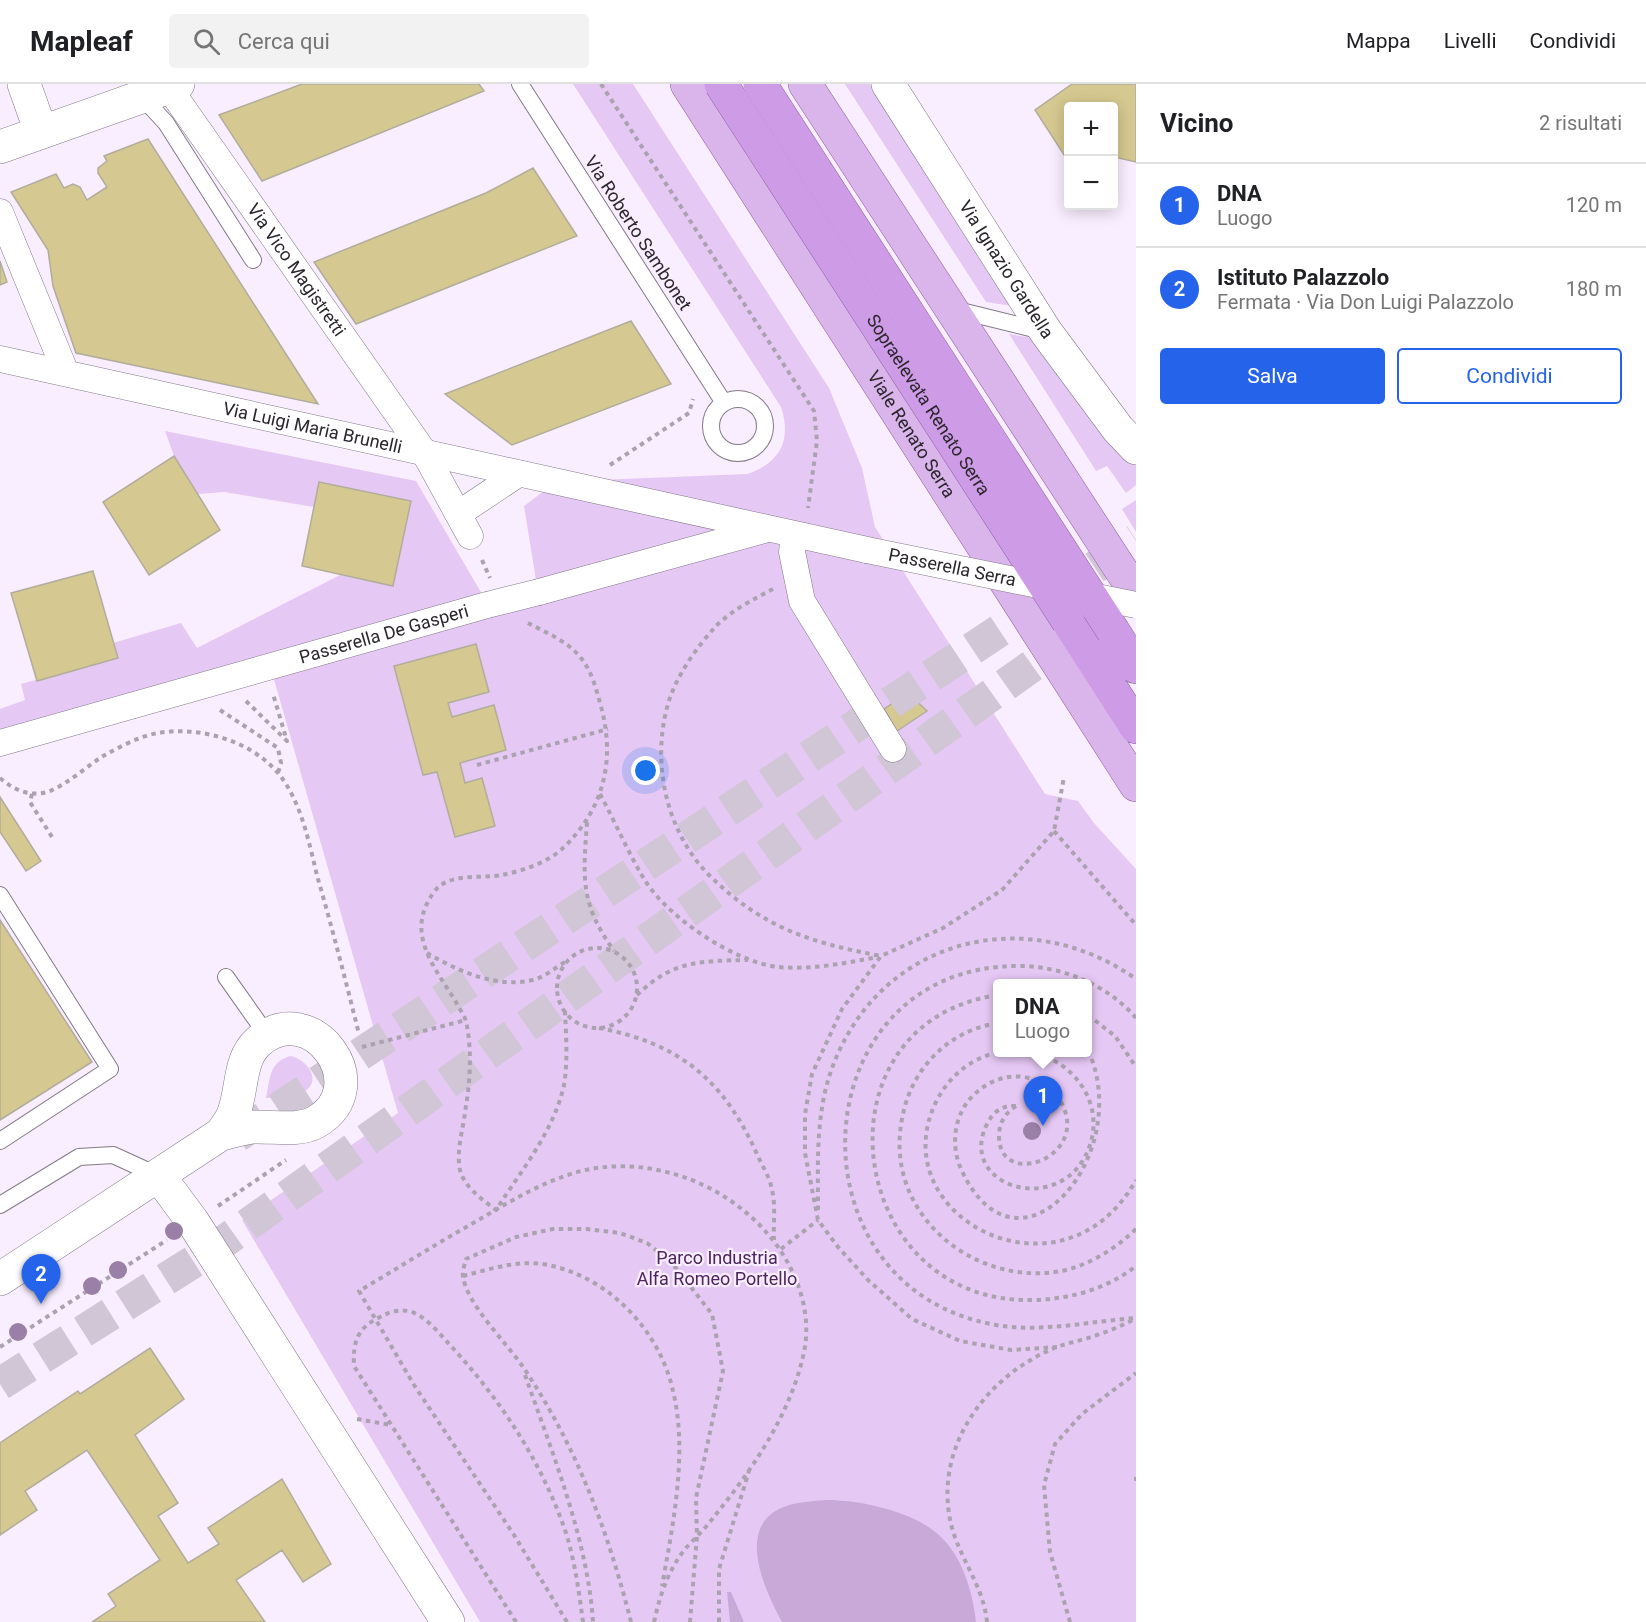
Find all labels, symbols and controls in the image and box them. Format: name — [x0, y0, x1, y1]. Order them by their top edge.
search box — [169, 14, 589, 68]
text: Mapleaf — [30, 25, 133, 58]
icon: search — [190, 25, 223, 58]
text: Cerca qui — [238, 29, 330, 54]
text: Mappa — [1346, 29, 1411, 53]
text: Livelli — [1444, 29, 1497, 53]
text: Condividi — [1530, 29, 1616, 53]
map controls — [1064, 102, 1118, 210]
button: + — [1064, 102, 1118, 156]
text: Vicino — [1160, 108, 1234, 138]
text: 2 risultati — [1539, 111, 1622, 135]
street label: Via Roberto Sambonet — [581, 151, 696, 314]
button: − — [1064, 156, 1118, 210]
text: DNA — [1217, 181, 1262, 206]
text: 1 — [1174, 193, 1185, 217]
text: 120 m — [1566, 193, 1622, 217]
street label: Via Ignazio Gardella — [955, 196, 1058, 342]
street label: Via Vico Magistretti — [243, 199, 350, 340]
text: Luogo — [1217, 206, 1272, 230]
text: Istituto Palazzolo — [1217, 265, 1389, 290]
text: 2 — [1174, 277, 1185, 301]
text: 180 m — [1566, 277, 1622, 301]
text: Fermata · Via Don Luigi Palazzolo — [1217, 290, 1514, 314]
street label: Sopraelevata Renato Serra — [863, 310, 995, 499]
button: Salva — [1160, 348, 1385, 404]
button: Condividi — [1397, 348, 1622, 404]
street label: Viale Renato Serra — [863, 367, 960, 502]
street label: Via Luigi Maria Brunelli — [221, 397, 404, 457]
street label: Passerella Serra — [887, 544, 1018, 590]
street label: Passerella De Gasperi — [297, 600, 471, 668]
your location — [631, 756, 660, 785]
popup — [993, 979, 1092, 1057]
text: DNA — [1015, 994, 1060, 1019]
text: Luogo — [1015, 1019, 1070, 1043]
pin: 1 — [1024, 1076, 1062, 1126]
park label: Parco Industria Alfa Romeo Portello — [637, 1247, 797, 1289]
pin: 2 — [22, 1254, 60, 1304]

